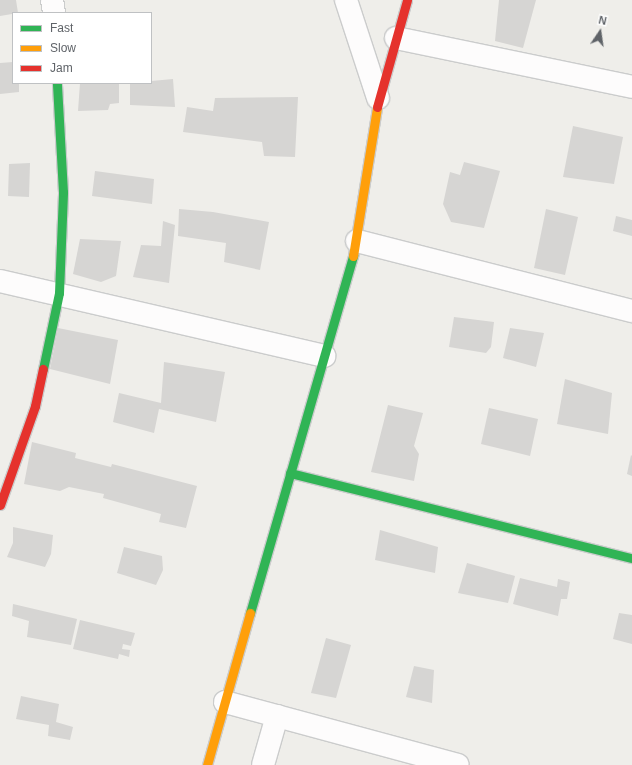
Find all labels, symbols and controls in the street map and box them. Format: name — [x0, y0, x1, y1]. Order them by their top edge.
legend — [12, 12, 152, 84]
north arrow — [580, 12, 620, 52]
text: N — [597, 14, 608, 27]
text: Fast — [50, 21, 73, 35]
text: Slow — [50, 41, 76, 55]
text: Jam — [50, 61, 73, 75]

